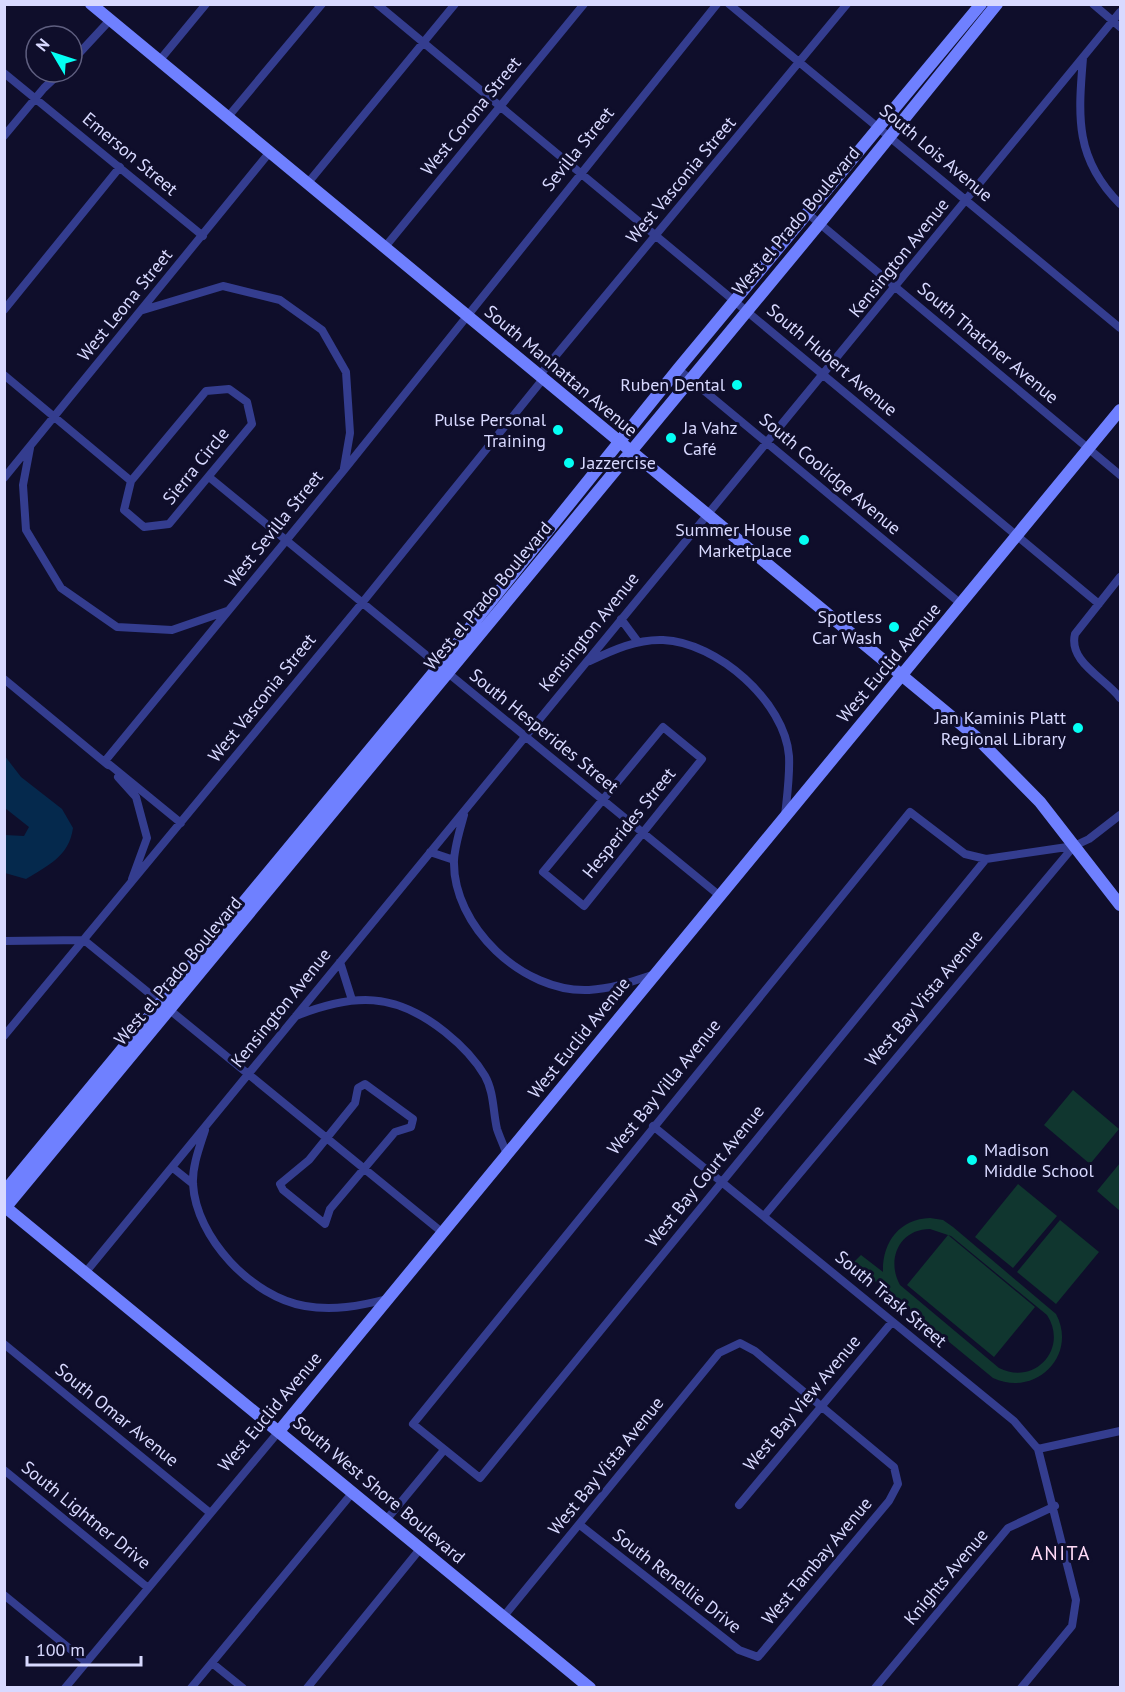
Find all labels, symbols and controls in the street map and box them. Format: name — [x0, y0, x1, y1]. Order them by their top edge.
north arrow — [24, 24, 84, 84]
text: N — [31, 34, 53, 55]
street label: West Corona Street — [416, 52, 526, 180]
street label: South Lois Avenue — [875, 99, 997, 207]
street label: Sevilla Street — [537, 102, 619, 196]
street label: Emerson Street — [78, 107, 183, 200]
street label: West Vasconia Street — [621, 111, 740, 248]
street label: West el Prado Boulevard — [727, 142, 864, 300]
street label: Kensington Avenue — [843, 193, 954, 322]
street label: West Leona Street — [72, 244, 177, 366]
street label: South Thatcher Avenue — [913, 277, 1064, 408]
street label: South Hubert Avenue — [762, 298, 902, 421]
street label: South Manhattan Avenue — [480, 300, 643, 441]
place label: Ruben Dental — [620, 373, 726, 396]
marker: Ruben Dental — [730, 378, 744, 392]
place label: Pulse Personal Training — [434, 408, 547, 452]
street label: South Coolidge Avenue — [755, 408, 906, 540]
place label: Ja Vahz Café — [682, 416, 738, 460]
street label: Sierra Circle — [157, 422, 234, 509]
marker: Pulse Personal Training — [551, 423, 565, 437]
marker: Ja Vahz Café — [664, 431, 678, 445]
place label: Jazzercise — [580, 451, 656, 474]
marker: Jazzercise — [562, 456, 576, 470]
street label: West Sevilla Street — [219, 466, 328, 592]
street label: West el Prado Boulevard — [419, 517, 556, 675]
place label: Summer House Marketplace — [675, 518, 792, 562]
marker: Summer House Marketplace — [797, 533, 811, 547]
street label: Kensington Avenue — [533, 567, 644, 696]
street label: West Euclid Avenue — [832, 598, 945, 727]
place label: Spotless Car Wash — [812, 605, 882, 649]
marker: Spotless Car Wash — [887, 620, 901, 634]
street label: West Vasconia Street — [203, 629, 321, 767]
street label: South Hesperides Street — [465, 663, 624, 798]
place label: Jan Kaminis Platt Regional Library — [934, 706, 1067, 750]
marker: Jan Kaminis Platt Regional Library — [1071, 721, 1085, 735]
street label: Hesperides Street — [577, 763, 680, 883]
street label: West el Prado Boulevard — [109, 892, 246, 1050]
street label: West Bay Vista Avenue — [860, 925, 987, 1071]
street label: Kensington Avenue — [225, 943, 336, 1072]
street label: West Euclid Avenue — [523, 972, 635, 1103]
street label: West Bay Villa Avenue — [602, 1014, 725, 1159]
street label: West Bay Court Avenue — [640, 1100, 769, 1251]
place label: Madison Middle School — [984, 1138, 1094, 1182]
marker: Madison Middle School — [965, 1153, 979, 1167]
street label: South Trask Street — [831, 1245, 952, 1352]
street label: West Bay View Avenue — [738, 1330, 865, 1475]
street label: West Euclid Avenue — [213, 1347, 326, 1476]
street label: South Omar Avenue — [51, 1358, 184, 1471]
street label: West Bay Vista Avenue — [543, 1392, 668, 1539]
street label: South West Shore Boulevard — [289, 1411, 470, 1568]
street label: South Lightner Drive — [17, 1455, 156, 1574]
street label: West Tambay Avenue — [756, 1492, 877, 1629]
street label: South Renellie Drive — [608, 1523, 746, 1638]
street label: Knights Avenue — [899, 1524, 993, 1630]
district label: ANITA — [1031, 1540, 1091, 1566]
scale bar — [27, 1629, 141, 1667]
text: 100 m — [36, 1638, 85, 1661]

